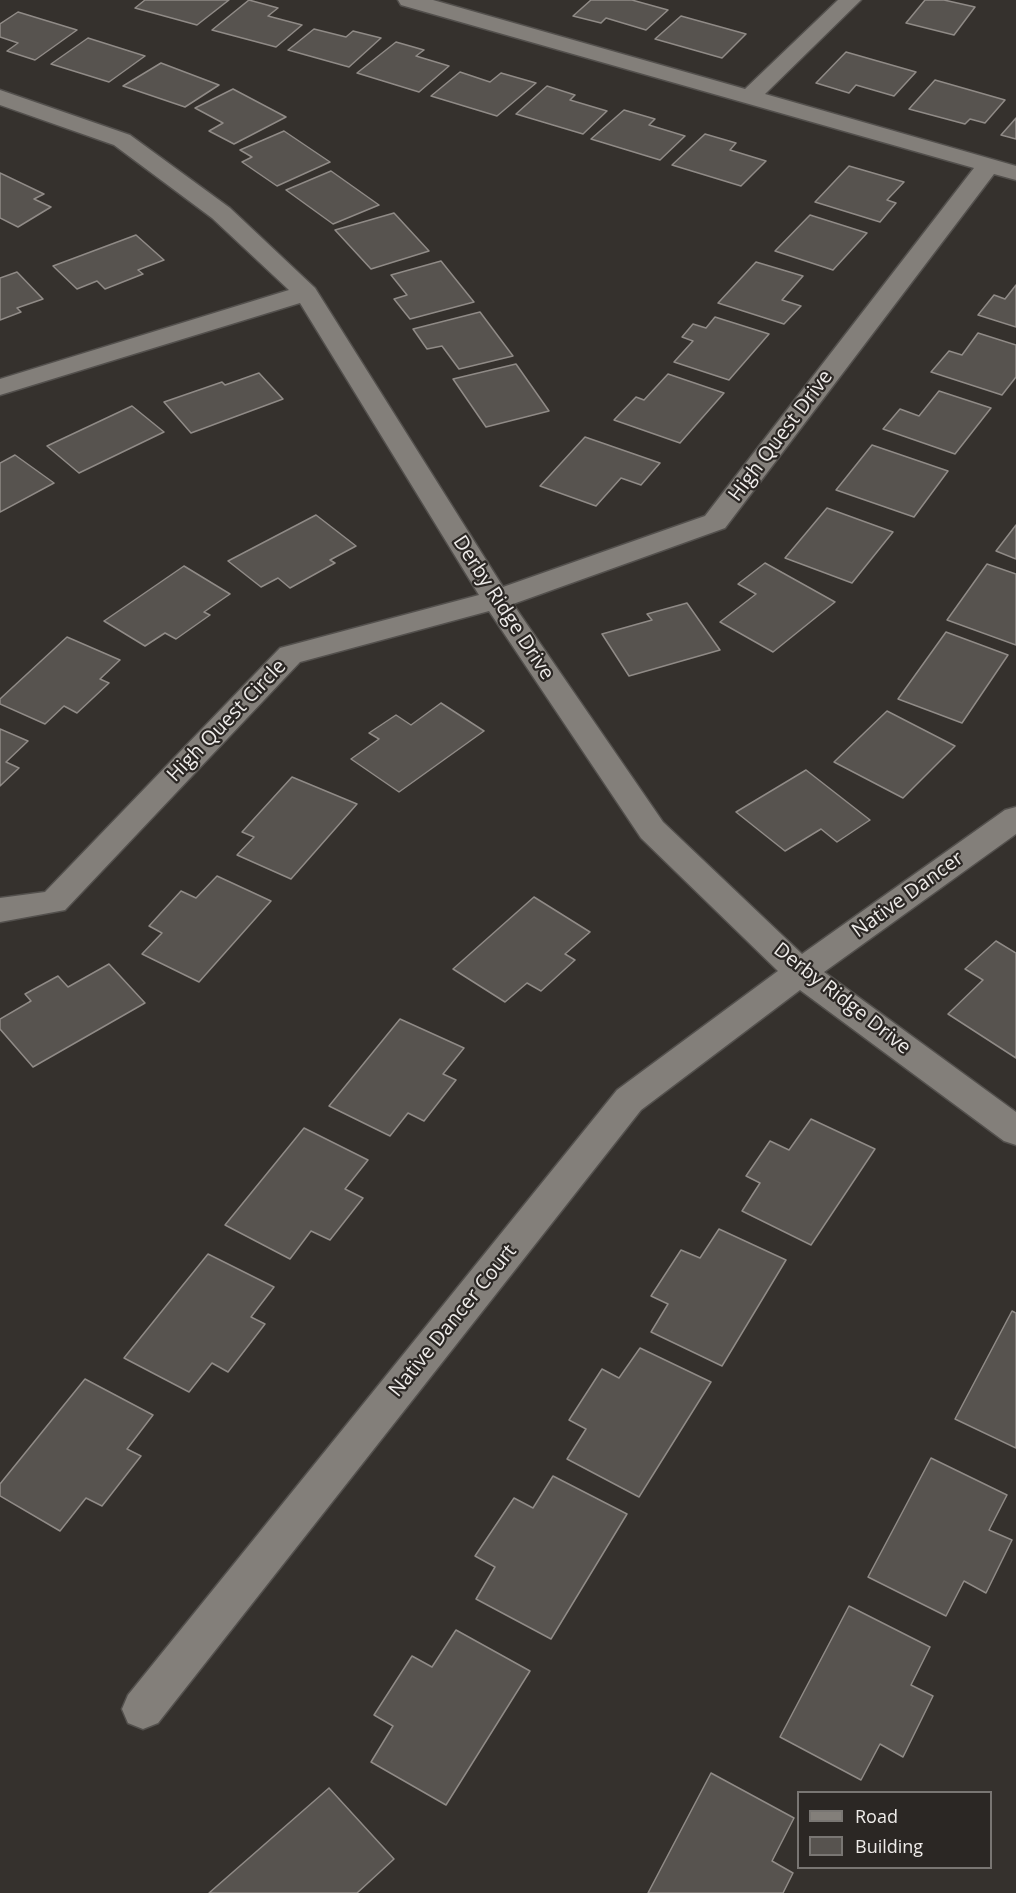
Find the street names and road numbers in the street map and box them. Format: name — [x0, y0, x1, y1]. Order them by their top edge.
street label: High Quest Drive — [724, 366, 838, 506]
street label: Derby Ridge Drive — [447, 531, 559, 685]
street label: High Quest Circle — [163, 655, 291, 787]
street label: Native Dancer — [848, 847, 968, 943]
street label: Derby Ridge Drive — [769, 938, 915, 1060]
street label: Native Dancer Court — [384, 1240, 522, 1402]

